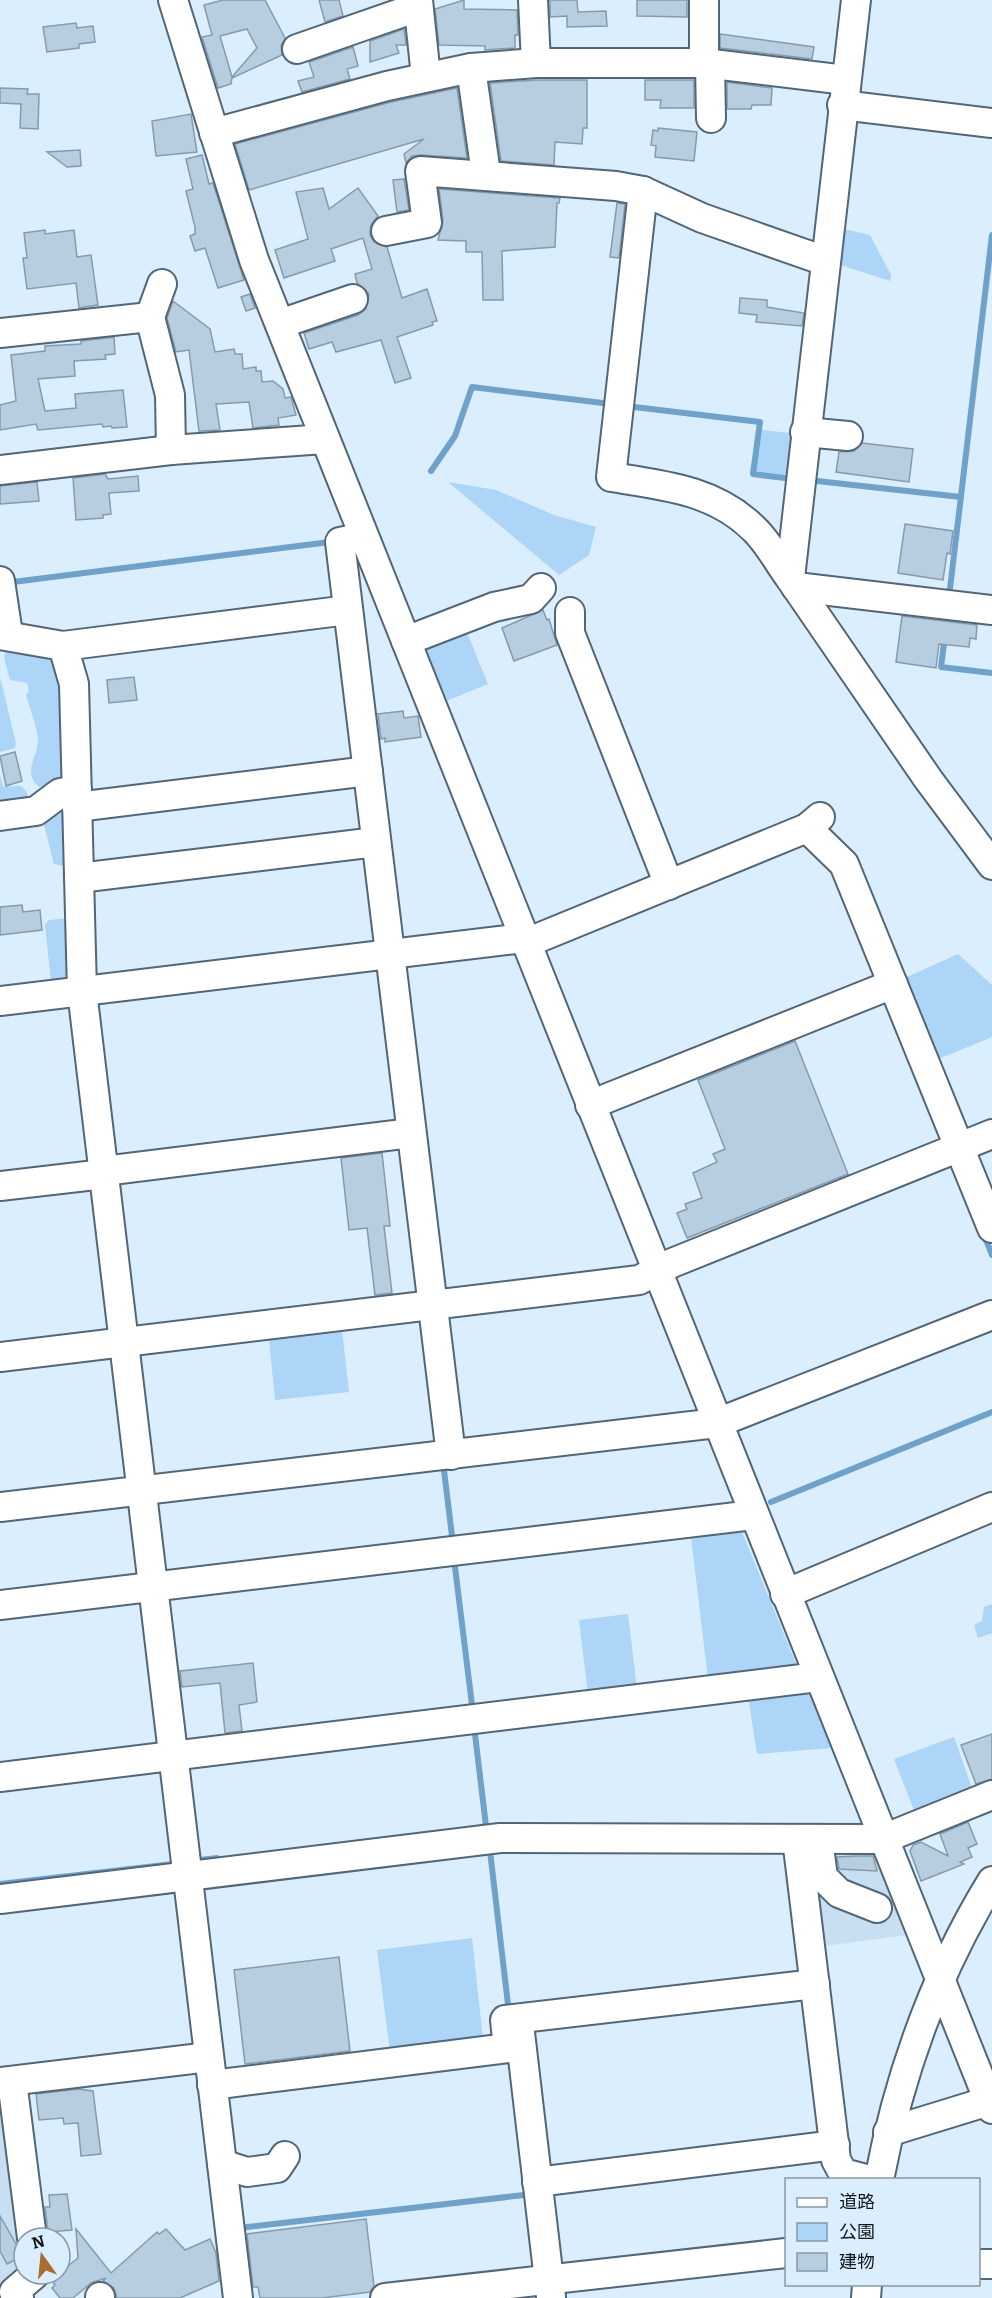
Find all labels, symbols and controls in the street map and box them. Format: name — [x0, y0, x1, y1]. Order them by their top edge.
legend — [785, 2178, 980, 2286]
text: 道路 — [839, 2191, 875, 2213]
text: 公園 — [839, 2221, 875, 2243]
north arrow — [12, 2226, 72, 2286]
text: N — [30, 2231, 47, 2253]
text: 建物 — [839, 2251, 875, 2273]

